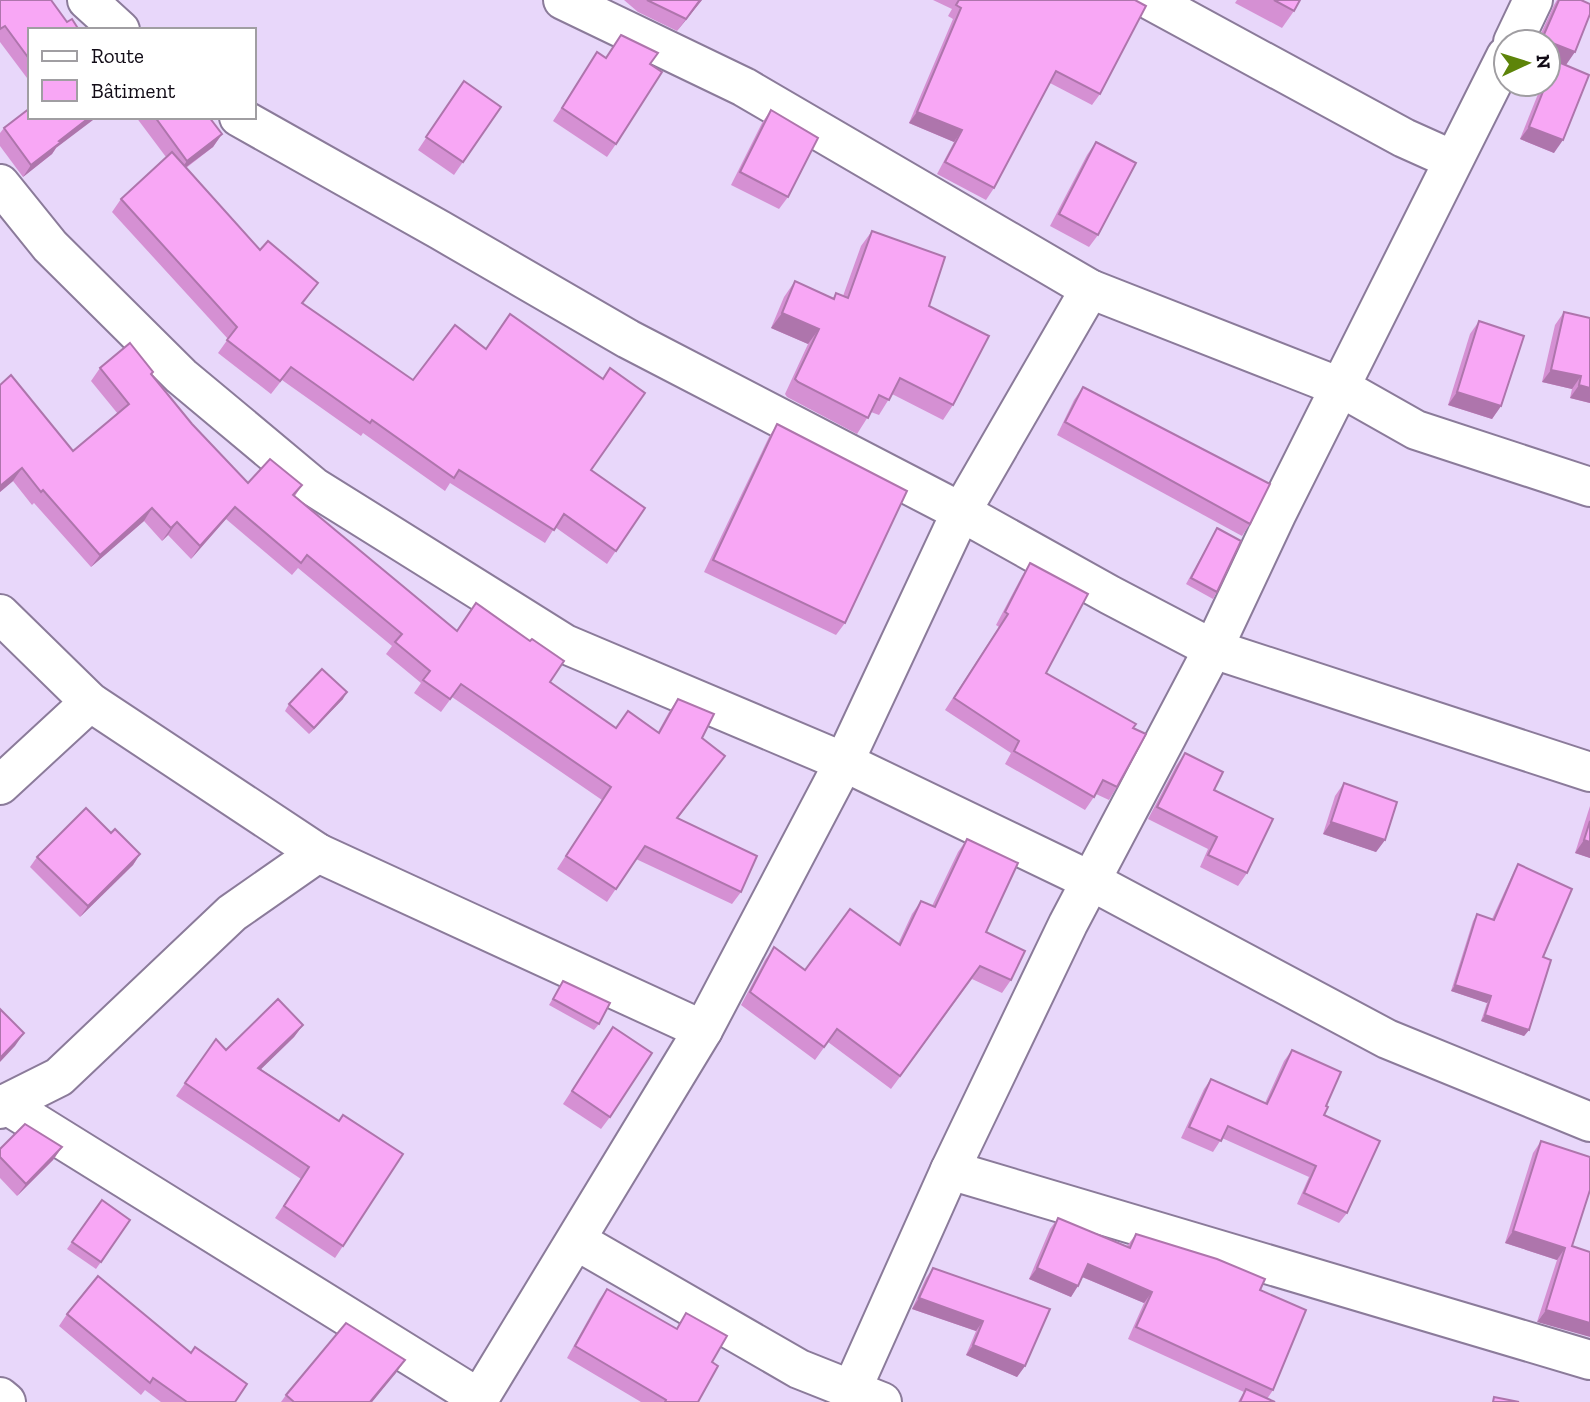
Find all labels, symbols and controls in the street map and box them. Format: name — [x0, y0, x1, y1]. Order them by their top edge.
legend — [28, 28, 256, 119]
north arrow — [1492, 28, 1562, 98]
text: Route — [91, 43, 144, 68]
text: N — [1531, 54, 1555, 70]
text: Bâtiment — [91, 78, 176, 103]

